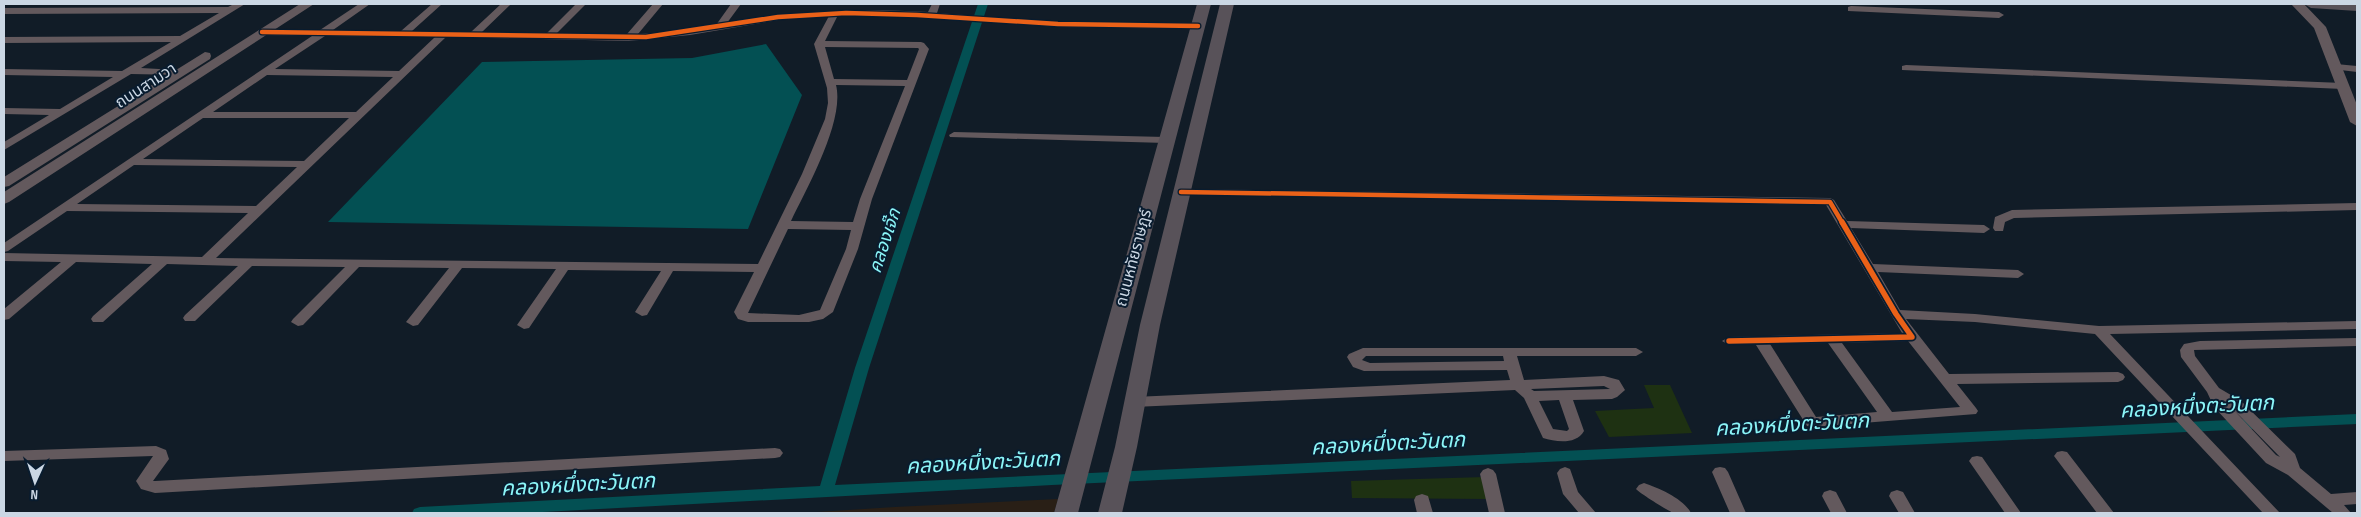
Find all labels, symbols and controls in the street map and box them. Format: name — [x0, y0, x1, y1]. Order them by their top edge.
street label: ถนนสามวา — [112, 59, 180, 113]
water label: คลองเจ๊ก — [865, 205, 906, 276]
street label: ถนนหทัยราษฎร์ — [1112, 207, 1156, 309]
water label: คลองหนึ่งตะวันตก — [2119, 387, 2276, 424]
water label: คลองหนึ่งตะวันตก — [1714, 405, 1871, 442]
water label: คลองหนึ่งตะวันตก — [1310, 424, 1467, 461]
water label: คลองหนึ่งตะวันตก — [905, 443, 1062, 480]
north arrow — [10, 457, 60, 507]
water label: คลองหนึ่งตะวันตก — [500, 465, 657, 502]
text: N — [30, 486, 39, 503]

